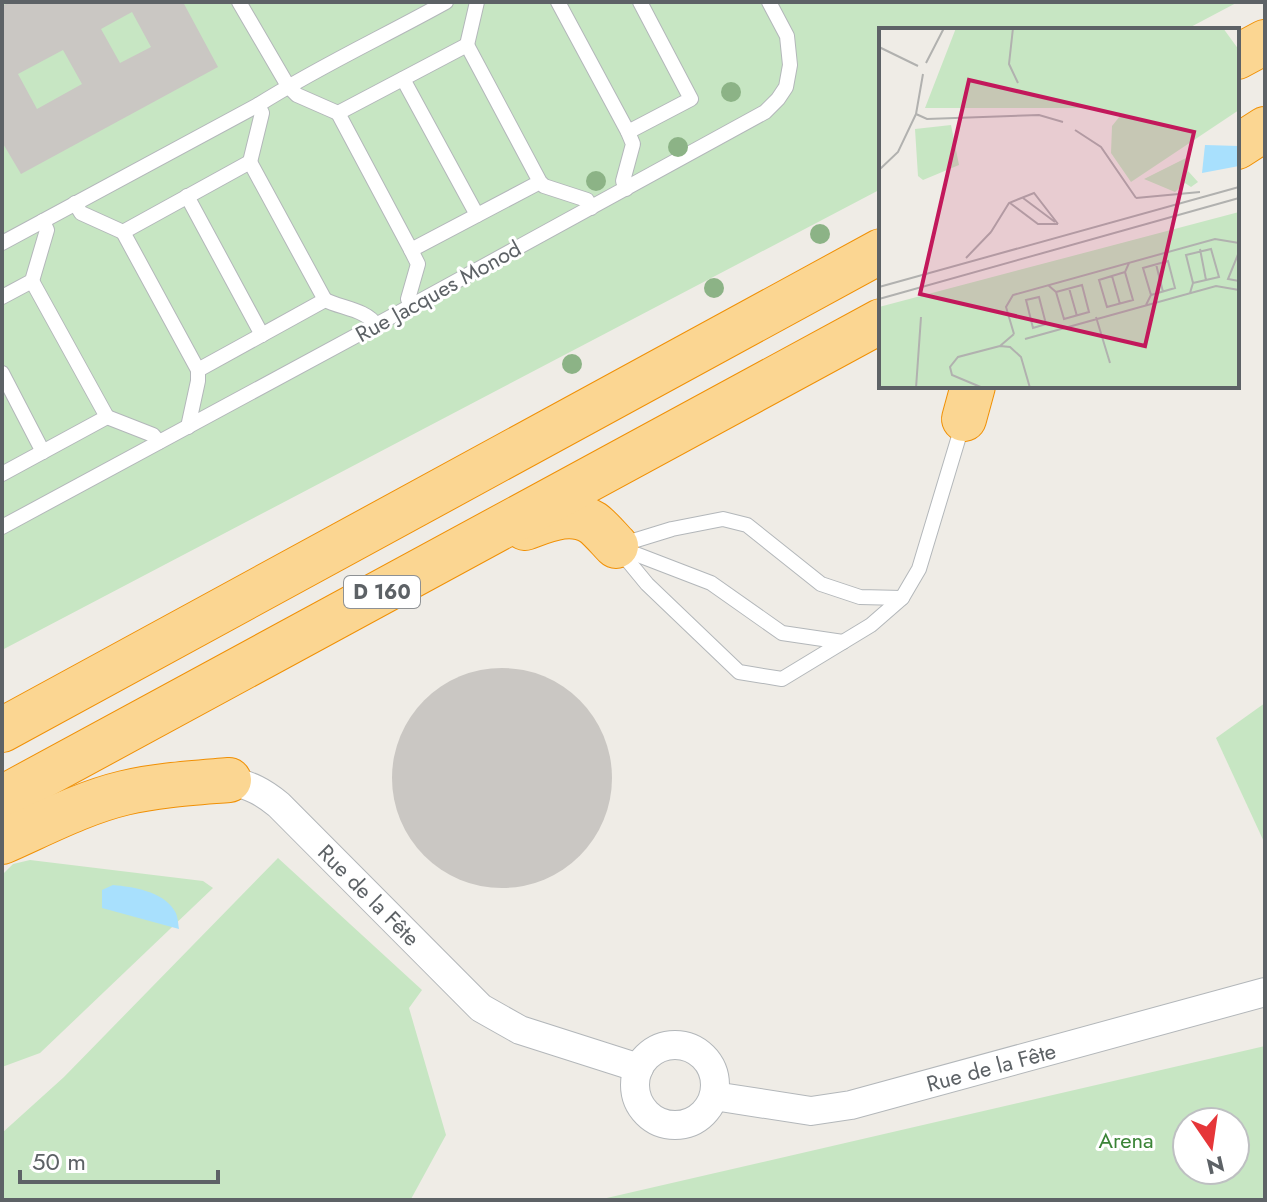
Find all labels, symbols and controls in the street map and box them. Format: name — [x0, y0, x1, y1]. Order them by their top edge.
inset map — [879, 28, 1239, 388]
street label: Rue Jacques Monod — [349, 232, 527, 350]
road number: D 160 — [344, 576, 420, 608]
street label: Rue de la Fête — [311, 837, 427, 953]
street label: Rue de la Fête — [923, 1034, 1059, 1100]
north arrow — [1171, 1106, 1251, 1186]
park label: Arena — [1098, 1124, 1154, 1156]
scale bar — [20, 1134, 218, 1184]
text: 50 m — [32, 1144, 86, 1179]
text: N — [1203, 1148, 1228, 1183]

